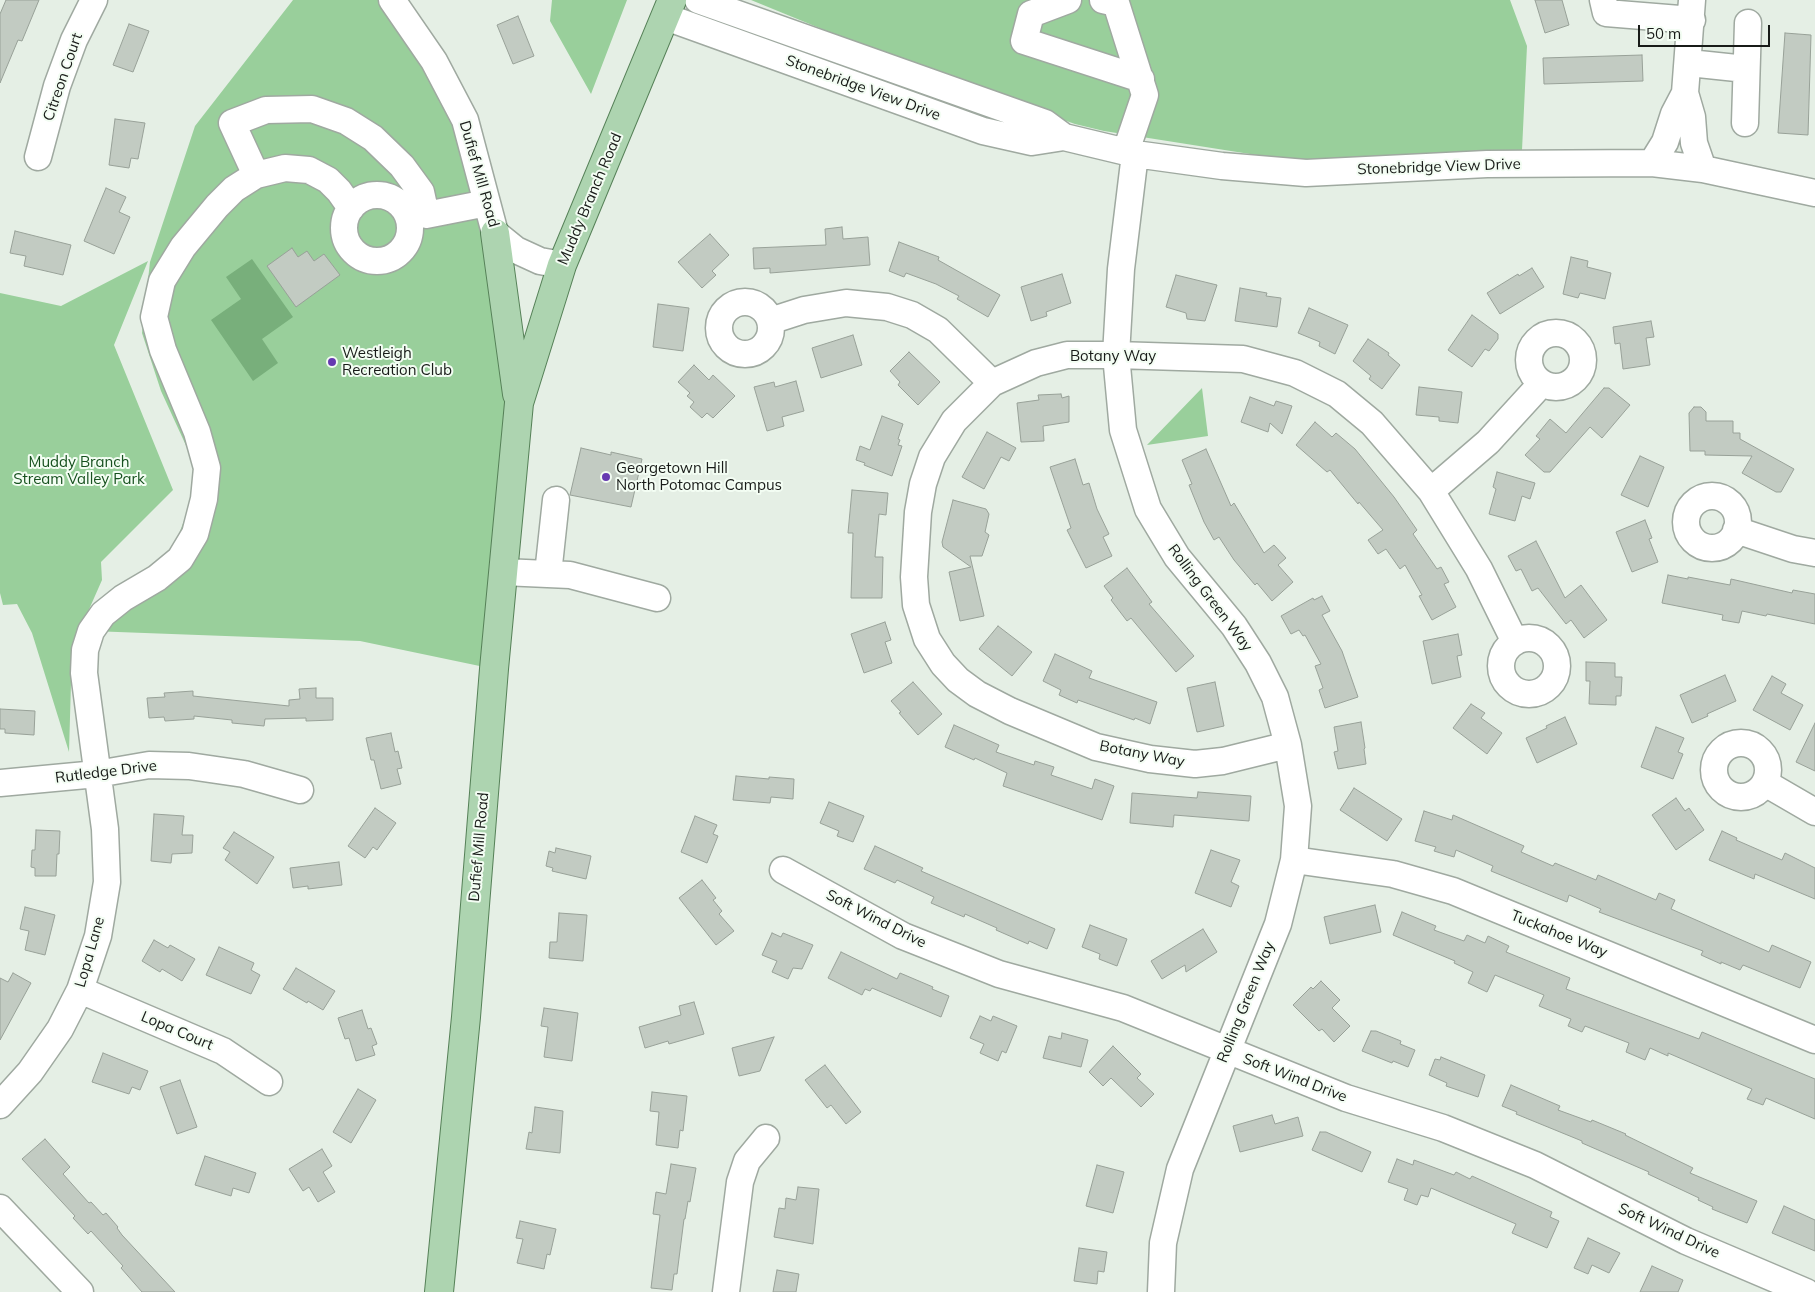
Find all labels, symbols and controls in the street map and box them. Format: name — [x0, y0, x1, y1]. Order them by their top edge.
scale bar — [1640, 15, 1772, 47]
text: 50 m — [1646, 24, 1681, 43]
street label: Citreon Court — [40, 31, 86, 123]
street label: Stonebridge View Drive — [783, 52, 943, 124]
street label: Dufief Mill Road — [455, 119, 503, 229]
street label: Muddy Branch Road — [554, 130, 626, 268]
street label: Stonebridge View Drive — [1357, 155, 1521, 179]
place label: Westleigh Recreation Club — [342, 344, 452, 379]
street label: Botany Way — [1070, 347, 1156, 365]
marker: Westleigh Recreation Club — [326, 356, 338, 368]
park label: Muddy Branch Stream Valley Park — [13, 453, 145, 488]
place label: Georgetown Hill North Potomac Campus — [616, 459, 782, 494]
marker: Georgetown Hill North Potomac Campus — [600, 471, 612, 483]
street label: Rolling Green Way — [1164, 541, 1256, 655]
street label: Botany Way — [1098, 737, 1186, 771]
street label: Rutledge Drive — [54, 757, 158, 787]
street label: Dufief Mill Road — [465, 791, 493, 903]
street label: Soft Wind Drive — [823, 886, 929, 952]
street label: Tuckahoe Way — [1508, 906, 1610, 962]
street label: Lopa Lane — [71, 915, 109, 989]
street label: Rolling Green Way — [1213, 939, 1279, 1065]
street label: Lopa Court — [138, 1008, 216, 1054]
street label: Soft Wind Drive — [1240, 1050, 1350, 1106]
street label: Soft Wind Drive — [1615, 1200, 1723, 1262]

